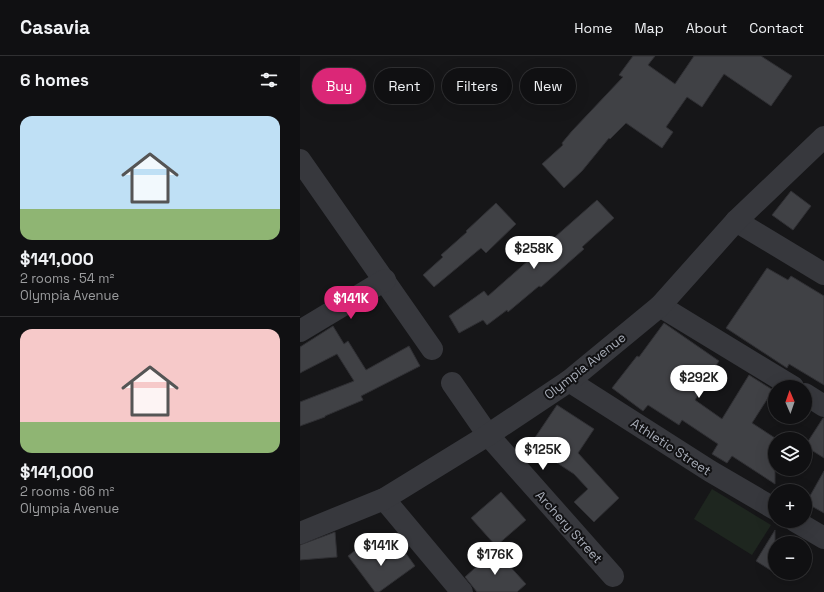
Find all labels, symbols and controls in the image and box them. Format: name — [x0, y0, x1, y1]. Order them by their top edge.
text: Casavia — [20, 15, 90, 40]
text: Home — [574, 19, 612, 37]
text: Map — [634, 19, 664, 37]
text: About — [686, 19, 727, 37]
text: Contact — [749, 19, 804, 37]
chip: Buy — [312, 68, 366, 104]
chip: Rent — [374, 68, 434, 104]
chip: Filters — [442, 68, 512, 104]
chip: New — [520, 68, 576, 104]
text: 6 homes — [20, 69, 89, 91]
icon: filters — [258, 69, 280, 91]
icon: home — [114, 142, 186, 214]
pin: $258K — [506, 236, 562, 270]
text: $258K — [514, 240, 554, 257]
text: $141,000 — [20, 248, 94, 270]
text: 2 rooms · 54 m² — [20, 270, 114, 287]
pin: $141K — [323, 286, 379, 320]
text: Olympia Avenue — [20, 287, 119, 304]
text: $141K — [333, 290, 369, 307]
street label: Olympia Avenue — [541, 329, 629, 403]
icon: home — [114, 355, 186, 427]
pin: $292K — [671, 365, 727, 399]
text: $292K — [679, 369, 719, 386]
north arrow — [768, 380, 812, 424]
map controls — [768, 380, 812, 580]
street label: Athletic Street — [628, 415, 714, 479]
button: layers — [768, 432, 812, 476]
pin: $125K — [515, 437, 571, 471]
text: $125K — [524, 441, 562, 458]
text: $141,000 — [20, 461, 94, 483]
text: 2 rooms · 66 m² — [20, 483, 114, 500]
button: + — [768, 484, 812, 528]
street label: Archery Street — [532, 487, 606, 567]
text: Olympia Avenue — [20, 500, 119, 517]
pin: $141K — [353, 533, 409, 567]
button: − — [768, 536, 812, 580]
text: $141K — [363, 537, 399, 554]
pin: $176K — [467, 542, 523, 576]
text: $176K — [476, 546, 514, 563]

